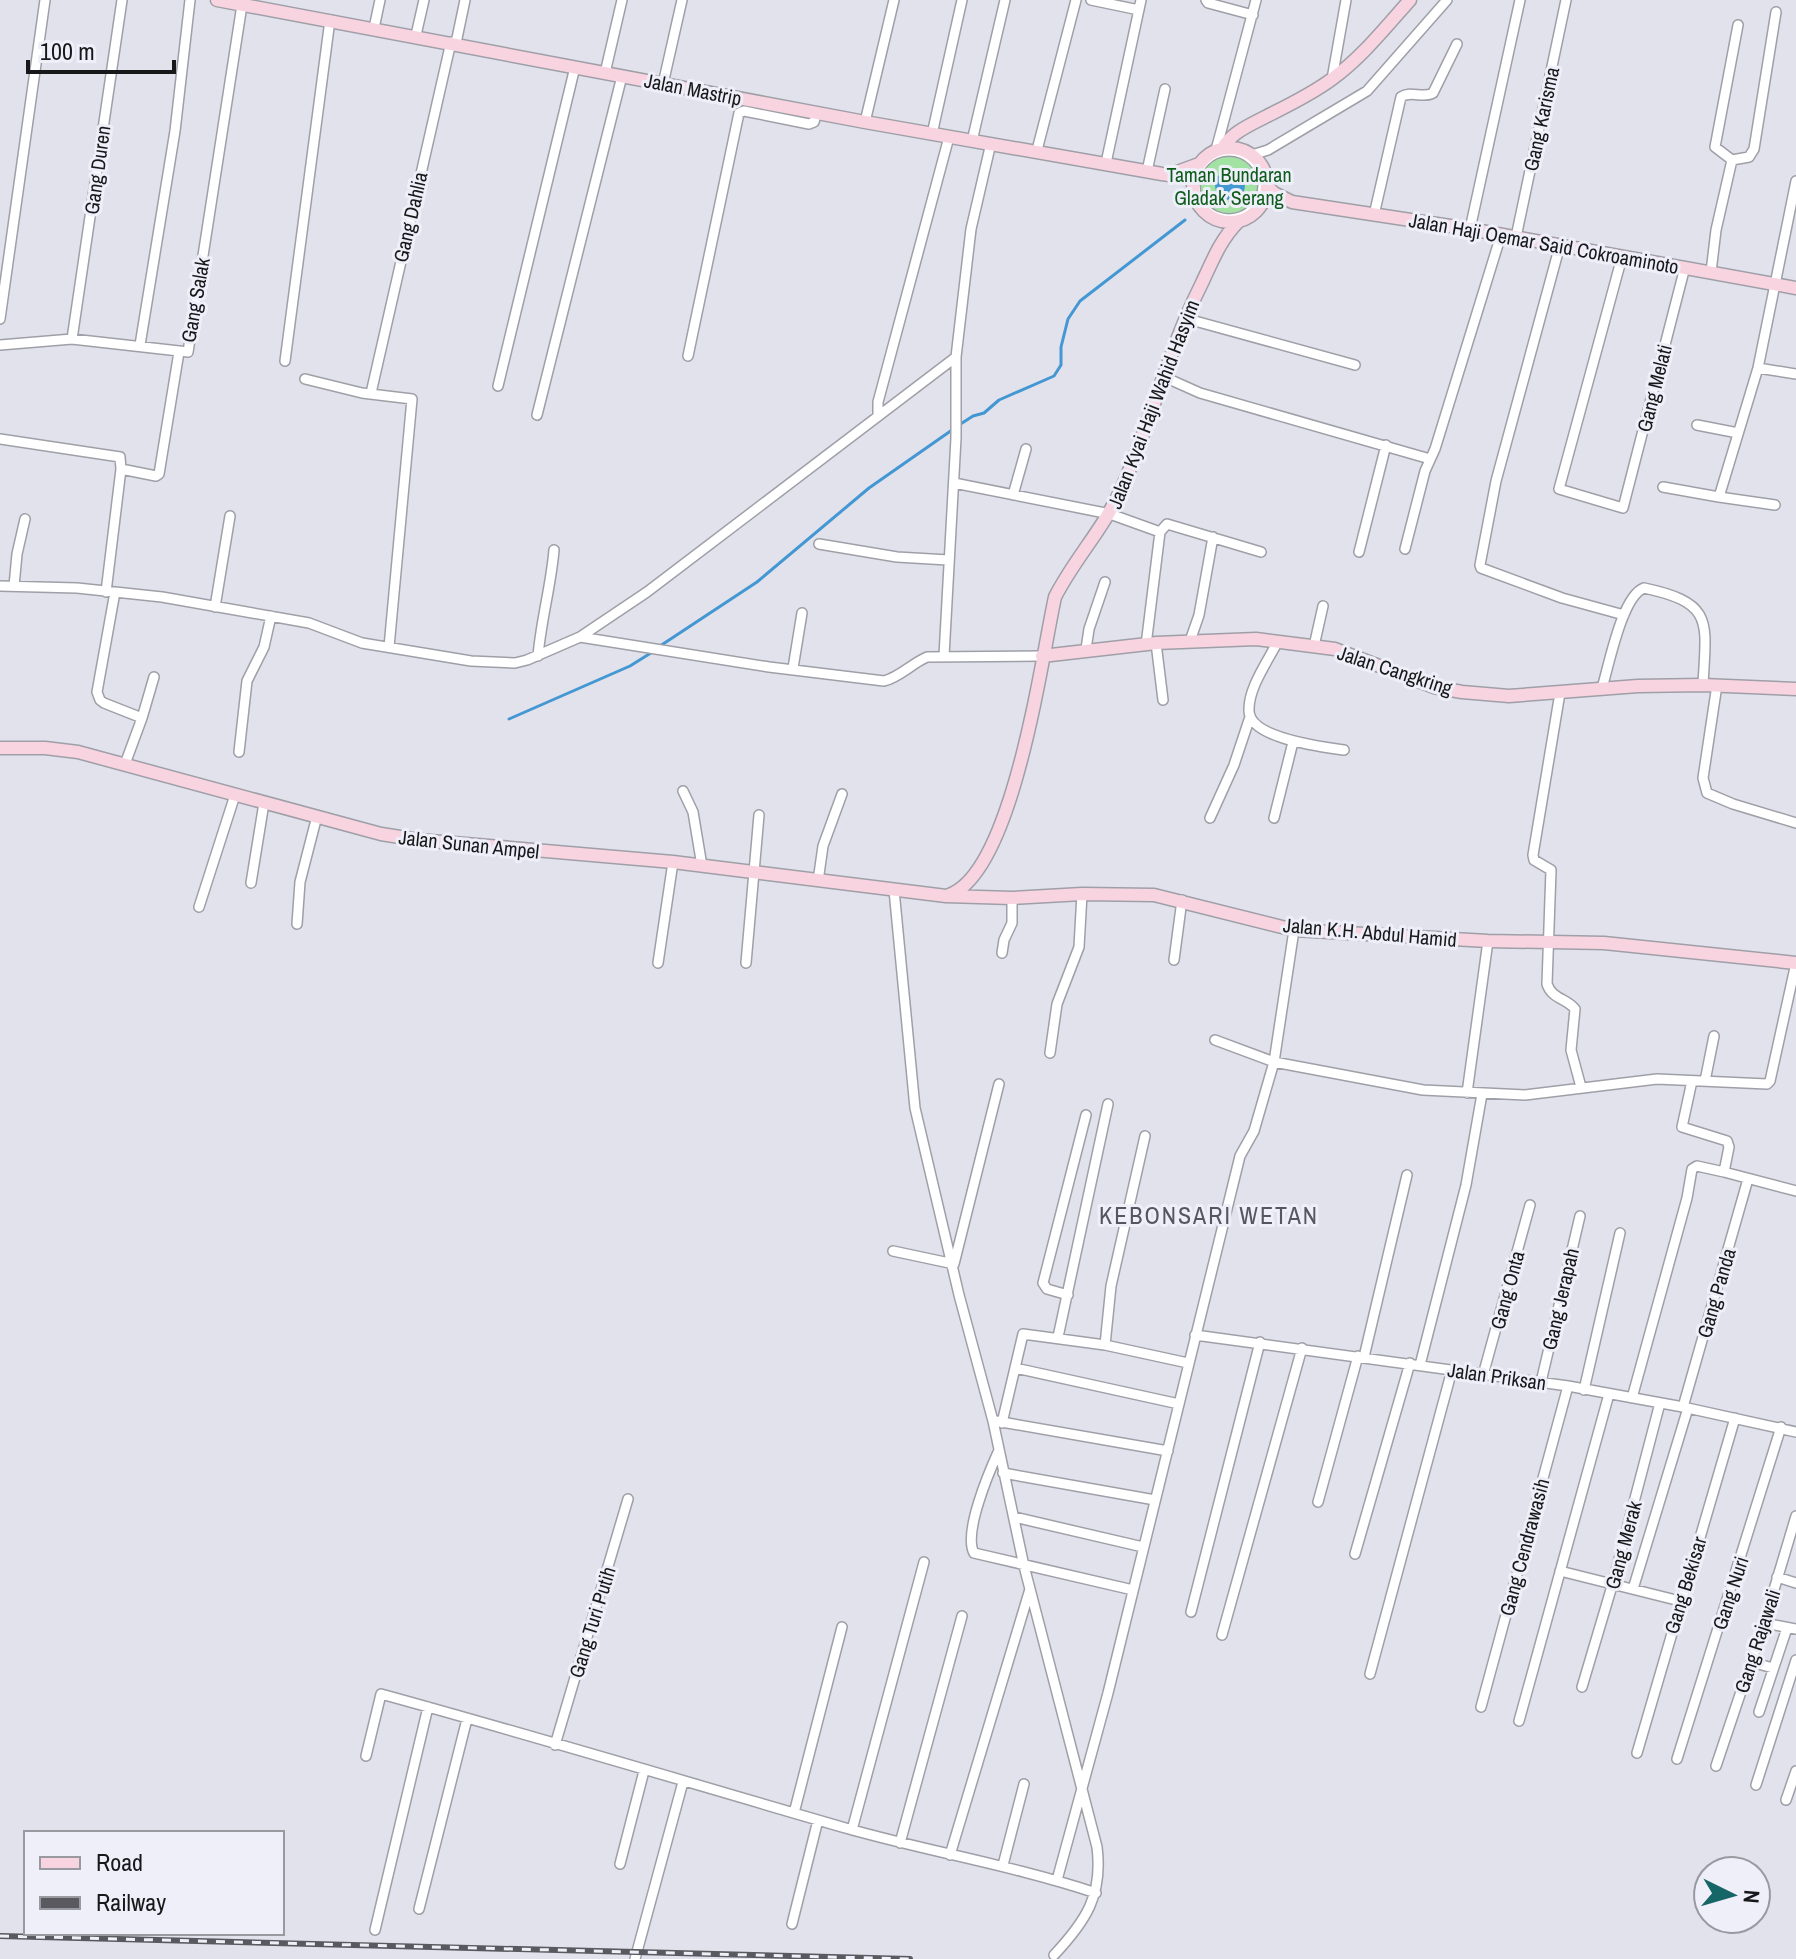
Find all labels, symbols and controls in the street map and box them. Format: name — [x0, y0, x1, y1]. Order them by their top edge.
scale bar — [28, 24, 174, 74]
text: 100 m — [40, 35, 95, 67]
street label: Gang Karisma — [1517, 64, 1565, 174]
street label: Jalan Mastrip — [642, 66, 744, 112]
street label: Gang Duren — [77, 124, 117, 216]
park label: Taman Bundaran Gladak Serang — [1166, 161, 1292, 211]
street label: Gang Dahlia — [386, 169, 434, 265]
street label: Jalan Haji Oemar Said Cokroaminoto — [1407, 206, 1681, 280]
street label: Gang Salak — [174, 255, 216, 345]
street label: Jalan Kyai Haji Wahid Hasyim — [1101, 296, 1205, 512]
street label: Gang Melati — [1630, 341, 1678, 435]
street label: Jalan Cangkring — [1334, 639, 1456, 701]
street label: Jalan Sunan Ampel — [397, 823, 541, 865]
street label: Jalan K.H. Abdul Hamid — [1282, 911, 1458, 953]
district label: KEBONSARI WETAN — [1099, 1199, 1319, 1231]
street label: Gang Jerapah — [1535, 1245, 1585, 1353]
street label: Gang Panda — [1690, 1245, 1742, 1341]
street label: Gang Onta — [1484, 1248, 1530, 1332]
street label: Jalan Priksan — [1446, 1356, 1548, 1396]
street label: Gang Cendrawasih — [1493, 1475, 1555, 1619]
street label: Gang Merak — [1598, 1497, 1648, 1592]
street label: Gang Bekisar — [1657, 1533, 1713, 1637]
street label: Gang Nuri — [1705, 1553, 1755, 1633]
street label: Gang Turi Putih — [562, 1563, 622, 1681]
street label: Gang Rajawali — [1728, 1586, 1786, 1696]
legend — [24, 1831, 284, 1935]
text: Road — [96, 1846, 143, 1878]
north arrow — [1692, 1855, 1772, 1935]
text: Railway — [96, 1886, 166, 1918]
text: N — [1736, 1889, 1767, 1905]

